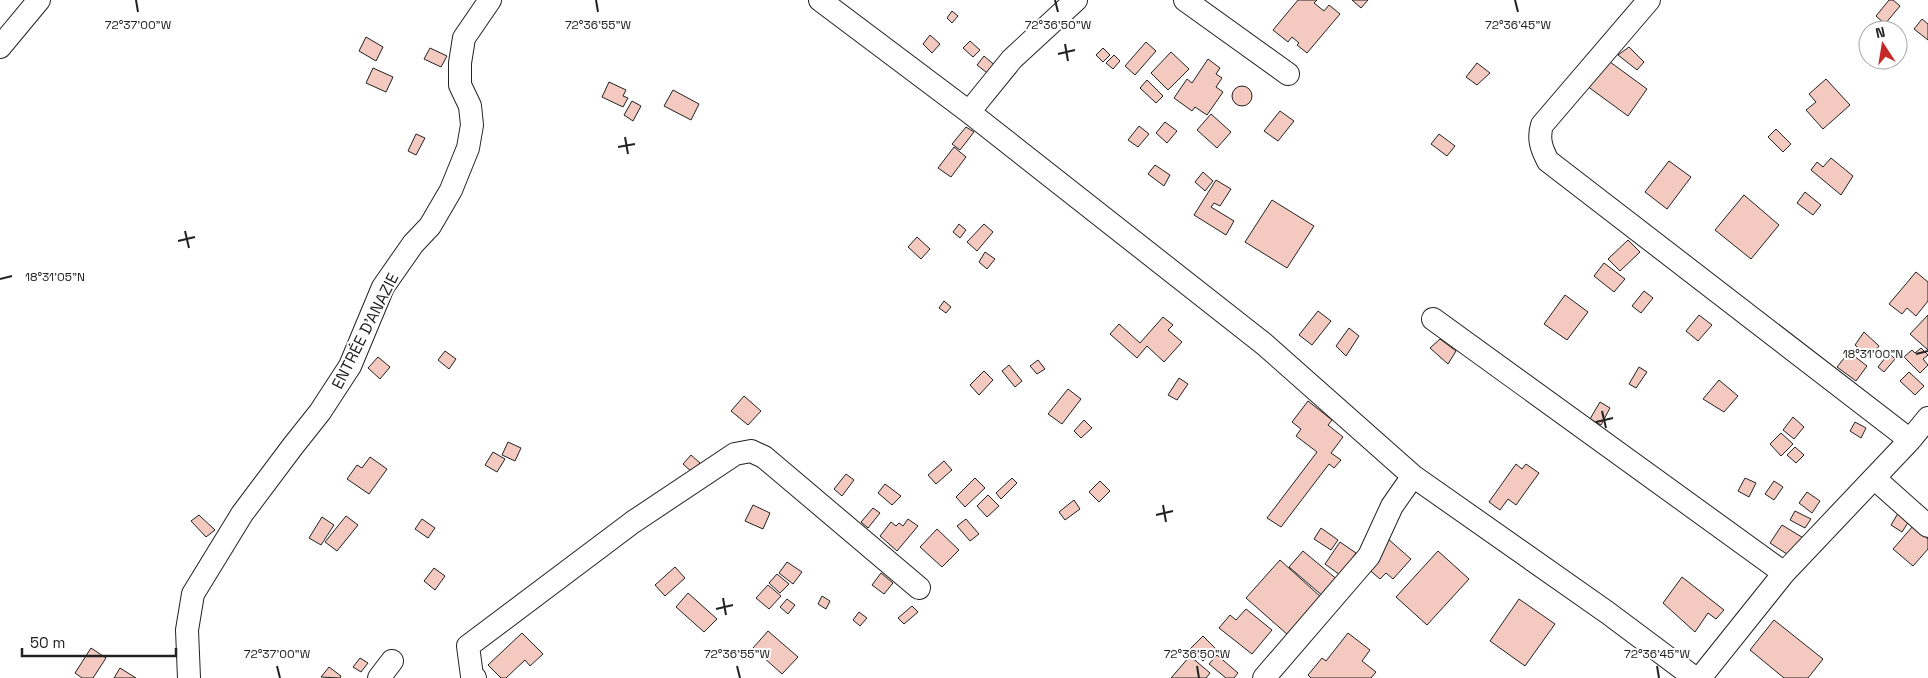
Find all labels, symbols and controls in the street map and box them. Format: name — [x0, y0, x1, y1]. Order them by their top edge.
text: 72°37'00"W — [105, 17, 172, 33]
text: 72°36'55"W — [565, 17, 632, 33]
text: 72°36'50"W — [1025, 17, 1092, 33]
text: 72°36'45"W — [1485, 17, 1551, 33]
north arrow — [1858, 20, 1908, 70]
text: N — [1874, 23, 1887, 42]
text: 18°31'05"N — [25, 269, 85, 285]
street label: ENTRÉE D'ANAZIE — [327, 270, 403, 392]
text: 18°31'00"N — [1843, 346, 1903, 362]
scale bar — [22, 626, 176, 658]
text: 50 m — [30, 633, 65, 652]
text: 72°37'00"W — [244, 646, 311, 662]
text: 72°36'55"W — [704, 646, 771, 662]
text: 72°36'50"W — [1164, 646, 1231, 662]
text: 72°36'45"W — [1624, 646, 1690, 662]

